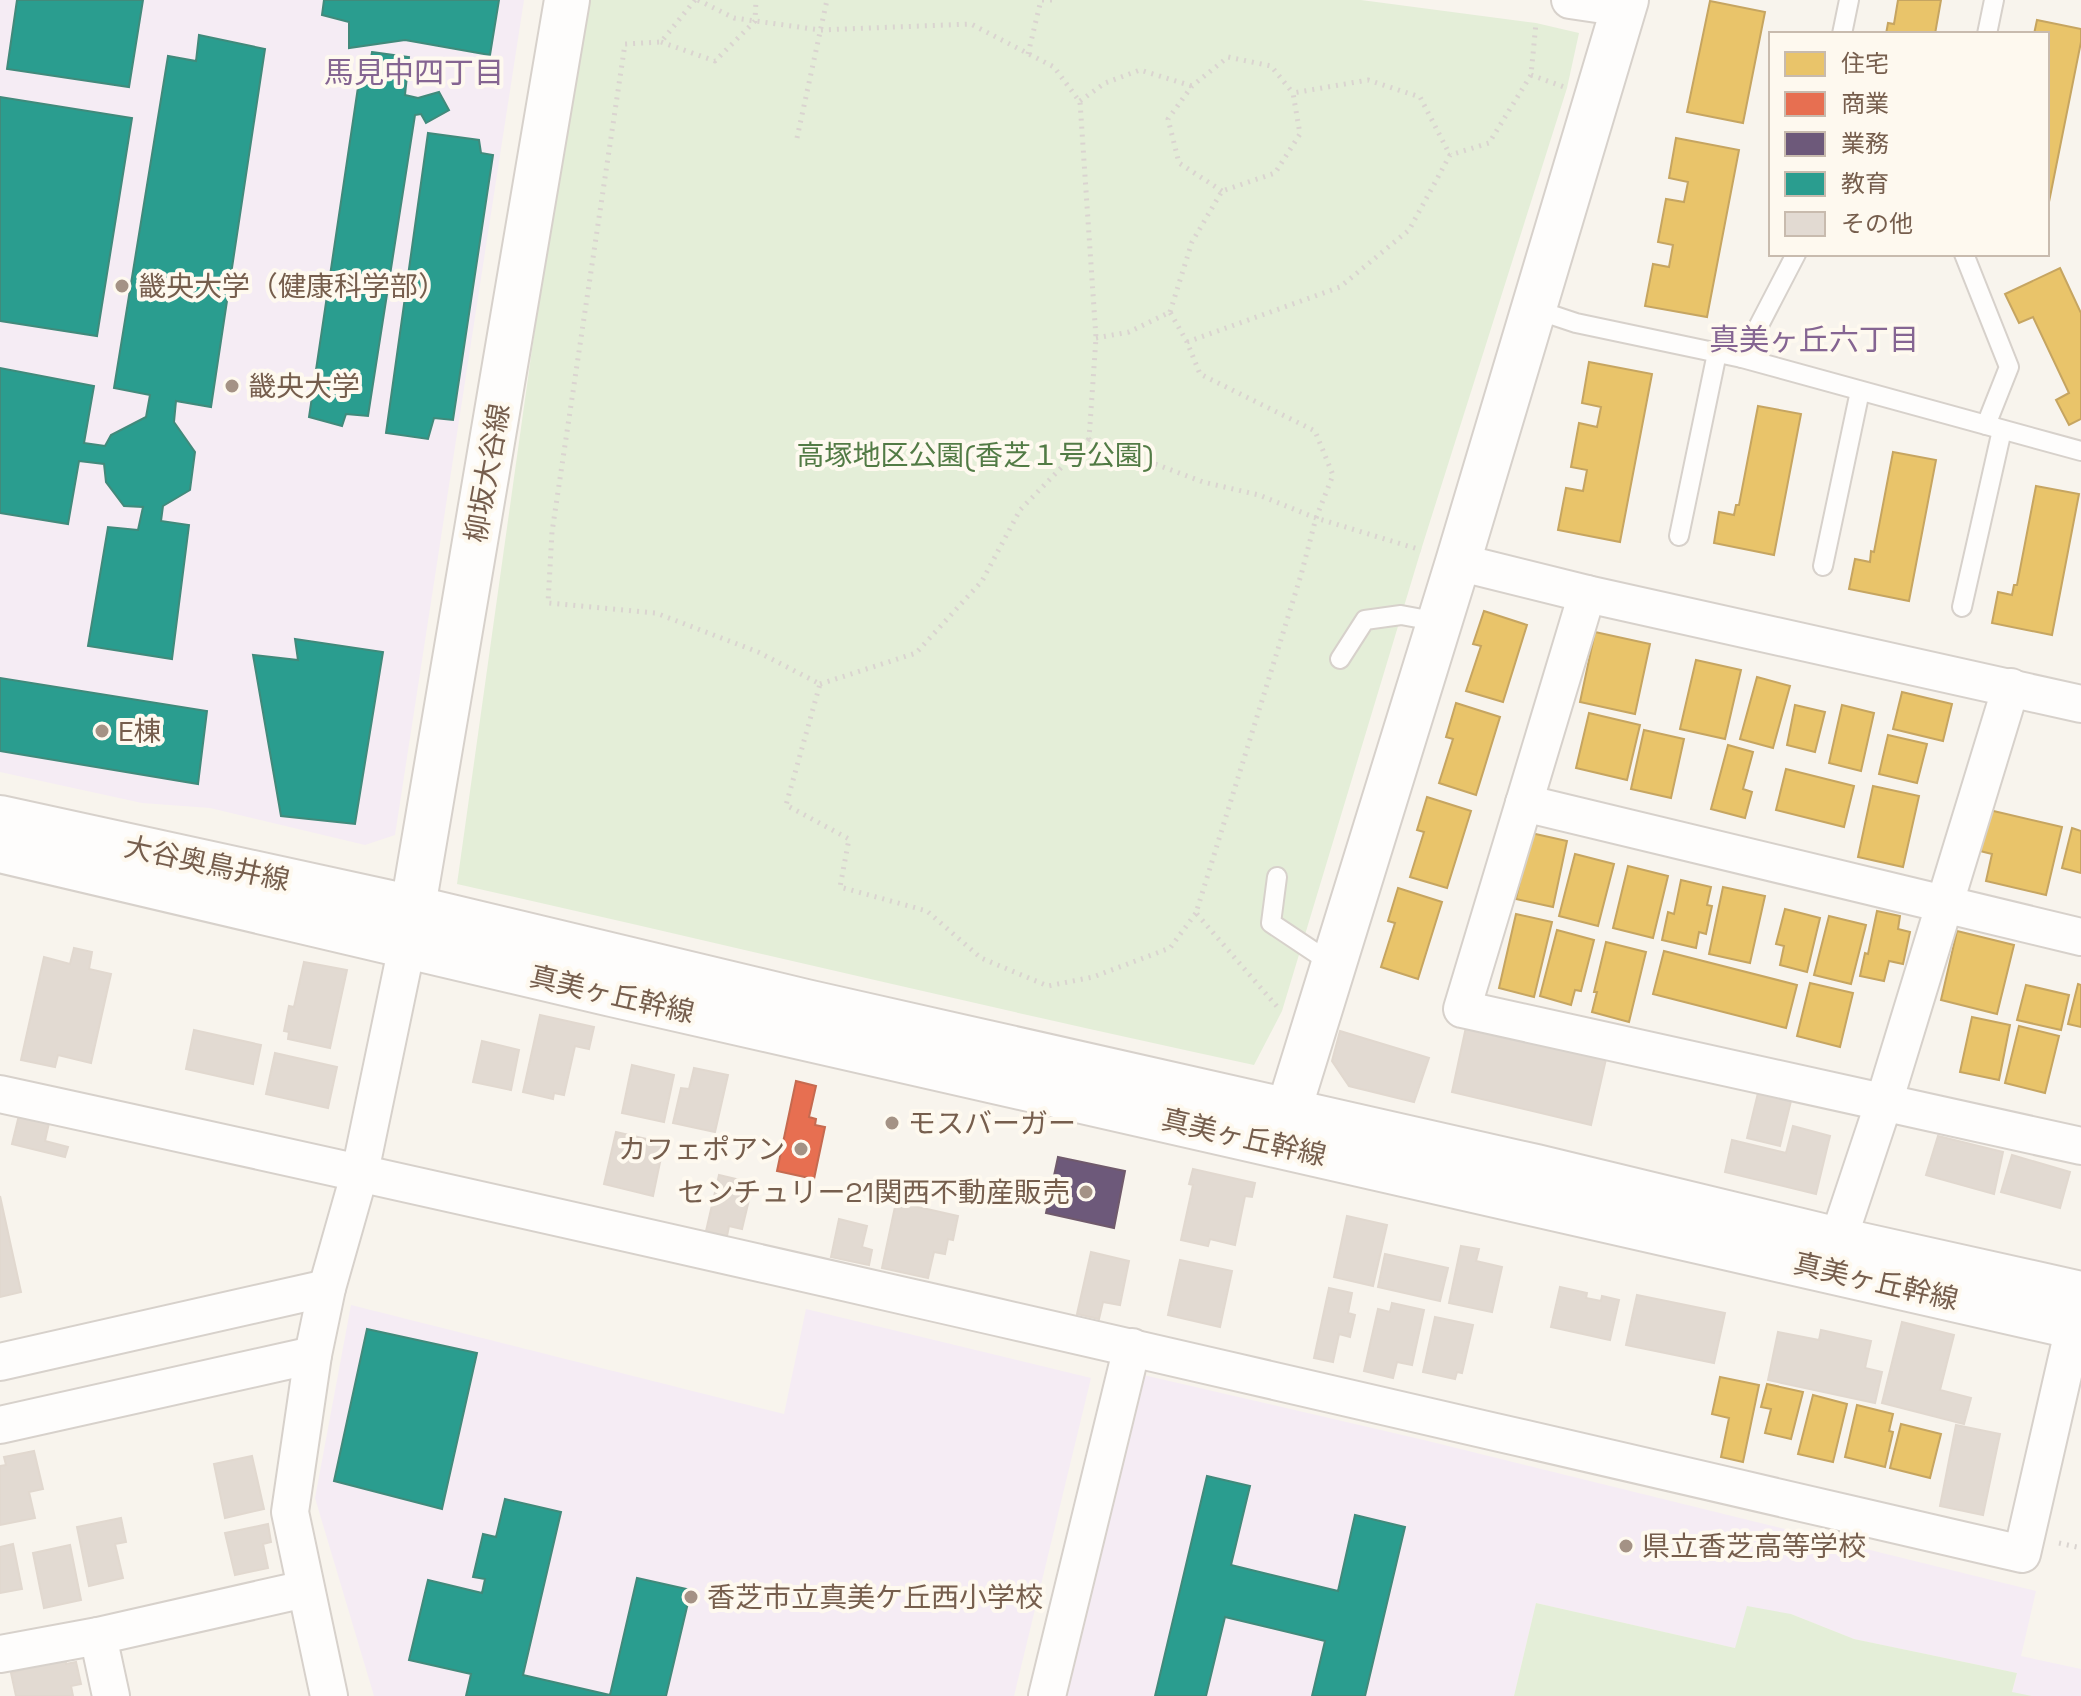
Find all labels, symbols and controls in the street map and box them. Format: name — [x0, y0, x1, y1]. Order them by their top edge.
legend — [1769, 32, 2049, 256]
text: 住宅 — [1841, 48, 1889, 79]
district label: 馬見中四丁目 — [324, 53, 504, 92]
text: 商業 — [1841, 88, 1889, 119]
text: 業務 — [1841, 128, 1889, 159]
text: 教育 — [1841, 168, 1889, 199]
text: その他 — [1841, 208, 1913, 239]
place label: 畿央大学（健康科学部） — [138, 268, 446, 304]
marker: 畿央大学（健康科学部） — [113, 277, 131, 295]
district label: 真美ヶ丘六丁目 — [1709, 320, 1919, 359]
place label: 畿央大学 — [248, 368, 360, 404]
marker: 畿央大学 — [223, 377, 241, 395]
street label: 柳坂大谷線 — [457, 401, 517, 545]
park label: 高塚地区公園(香芝１号公園) — [796, 437, 1154, 473]
place label: E棟 — [118, 713, 162, 749]
marker: E棟 — [93, 722, 111, 740]
street label: 大谷奥鳥井線 — [121, 828, 293, 898]
street label: 真美ヶ丘幹線 — [526, 958, 698, 1030]
street label: 真美ヶ丘幹線 — [1158, 1101, 1330, 1173]
place label: モスバーガー — [908, 1105, 1076, 1141]
marker: モスバーガー — [883, 1114, 901, 1132]
place label: カフェポアン — [618, 1131, 785, 1167]
marker: カフェポアン — [792, 1140, 810, 1158]
place label: センチュリー21関西不動産販売 — [677, 1174, 1070, 1210]
marker: センチュリー21関西不動産販売 — [1077, 1183, 1095, 1201]
street label: 真美ヶ丘幹線 — [1790, 1245, 1962, 1317]
place label: 県立香芝高等学校 — [1642, 1528, 1866, 1564]
marker: 県立香芝高等学校 — [1617, 1537, 1635, 1555]
place label: 香芝市立真美ケ丘西小学校 — [707, 1579, 1043, 1615]
marker: 香芝市立真美ケ丘西小学校 — [682, 1588, 700, 1606]

